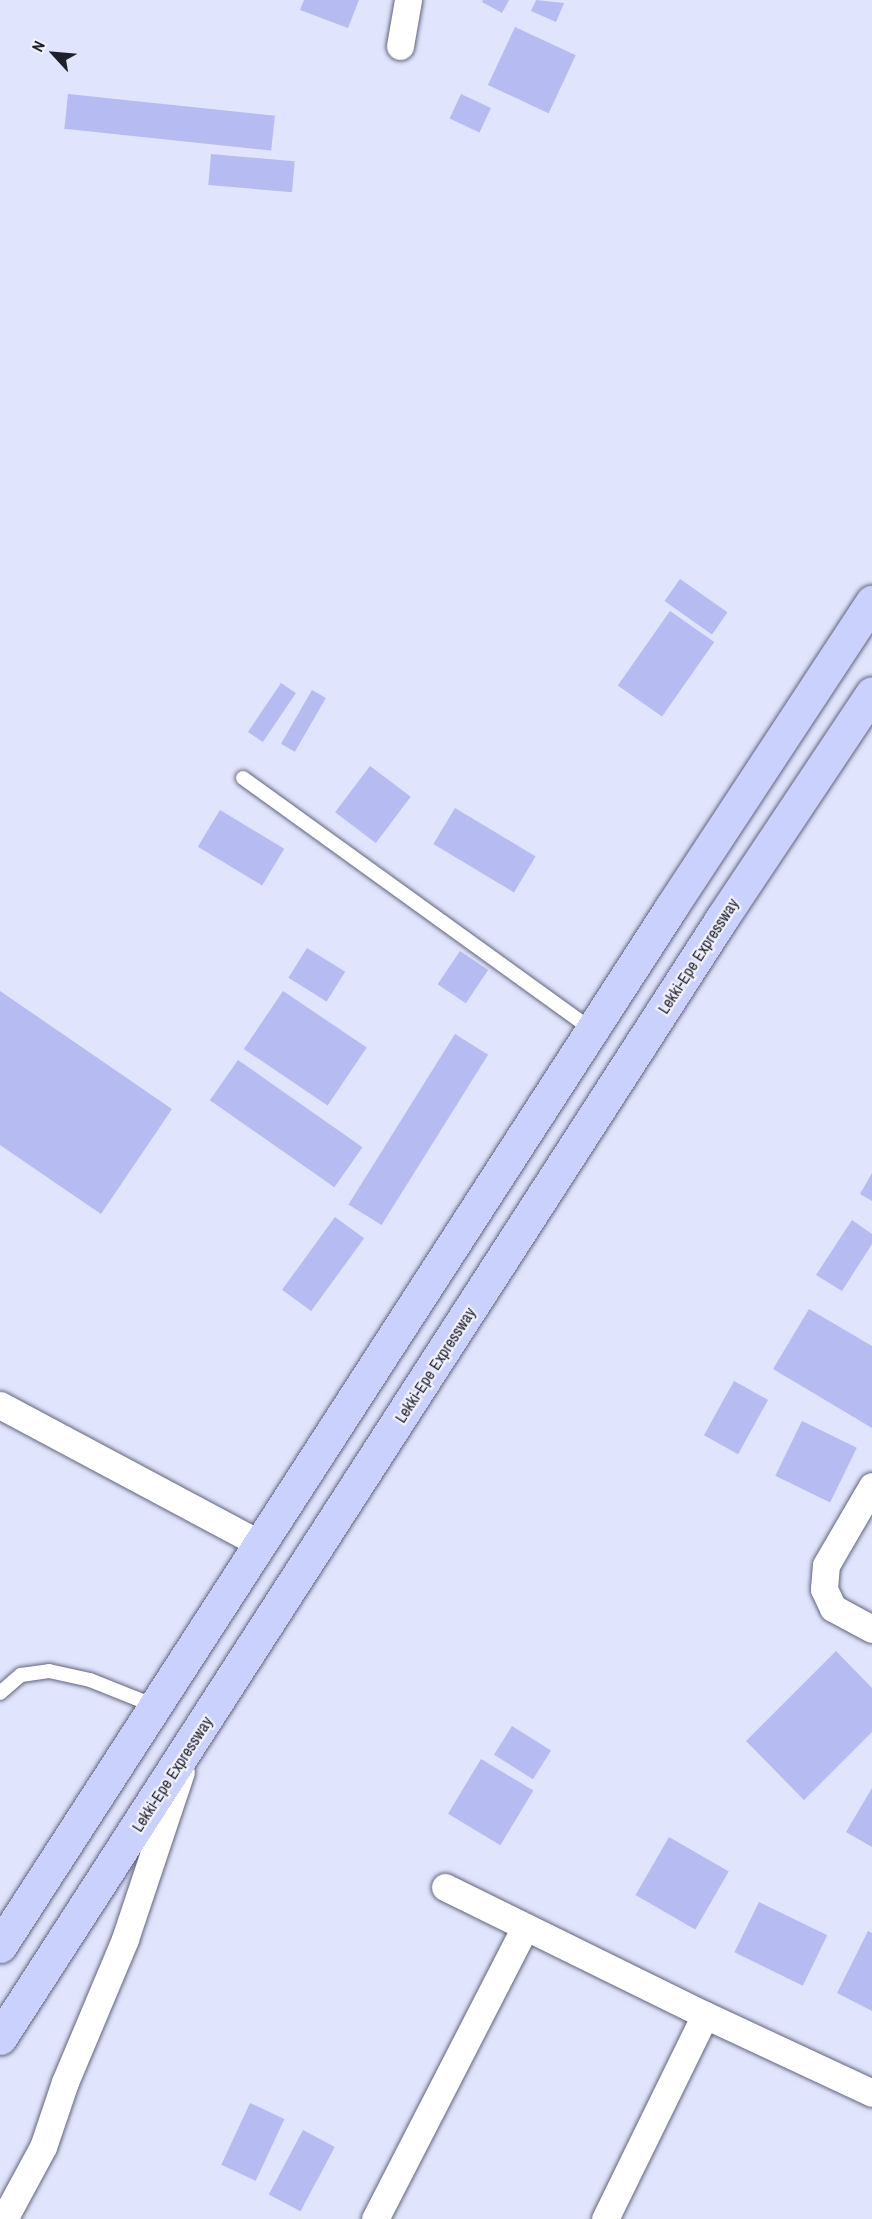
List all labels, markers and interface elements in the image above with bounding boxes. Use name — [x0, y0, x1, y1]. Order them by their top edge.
north arrow — [24, 24, 84, 84]
text: N — [26, 37, 50, 55]
street label: Lekki-Epe Expressway — [654, 895, 742, 1017]
street label: Lekki-Epe Expressway — [391, 1304, 479, 1426]
street label: Lekki-Epe Expressway — [128, 1713, 216, 1835]

